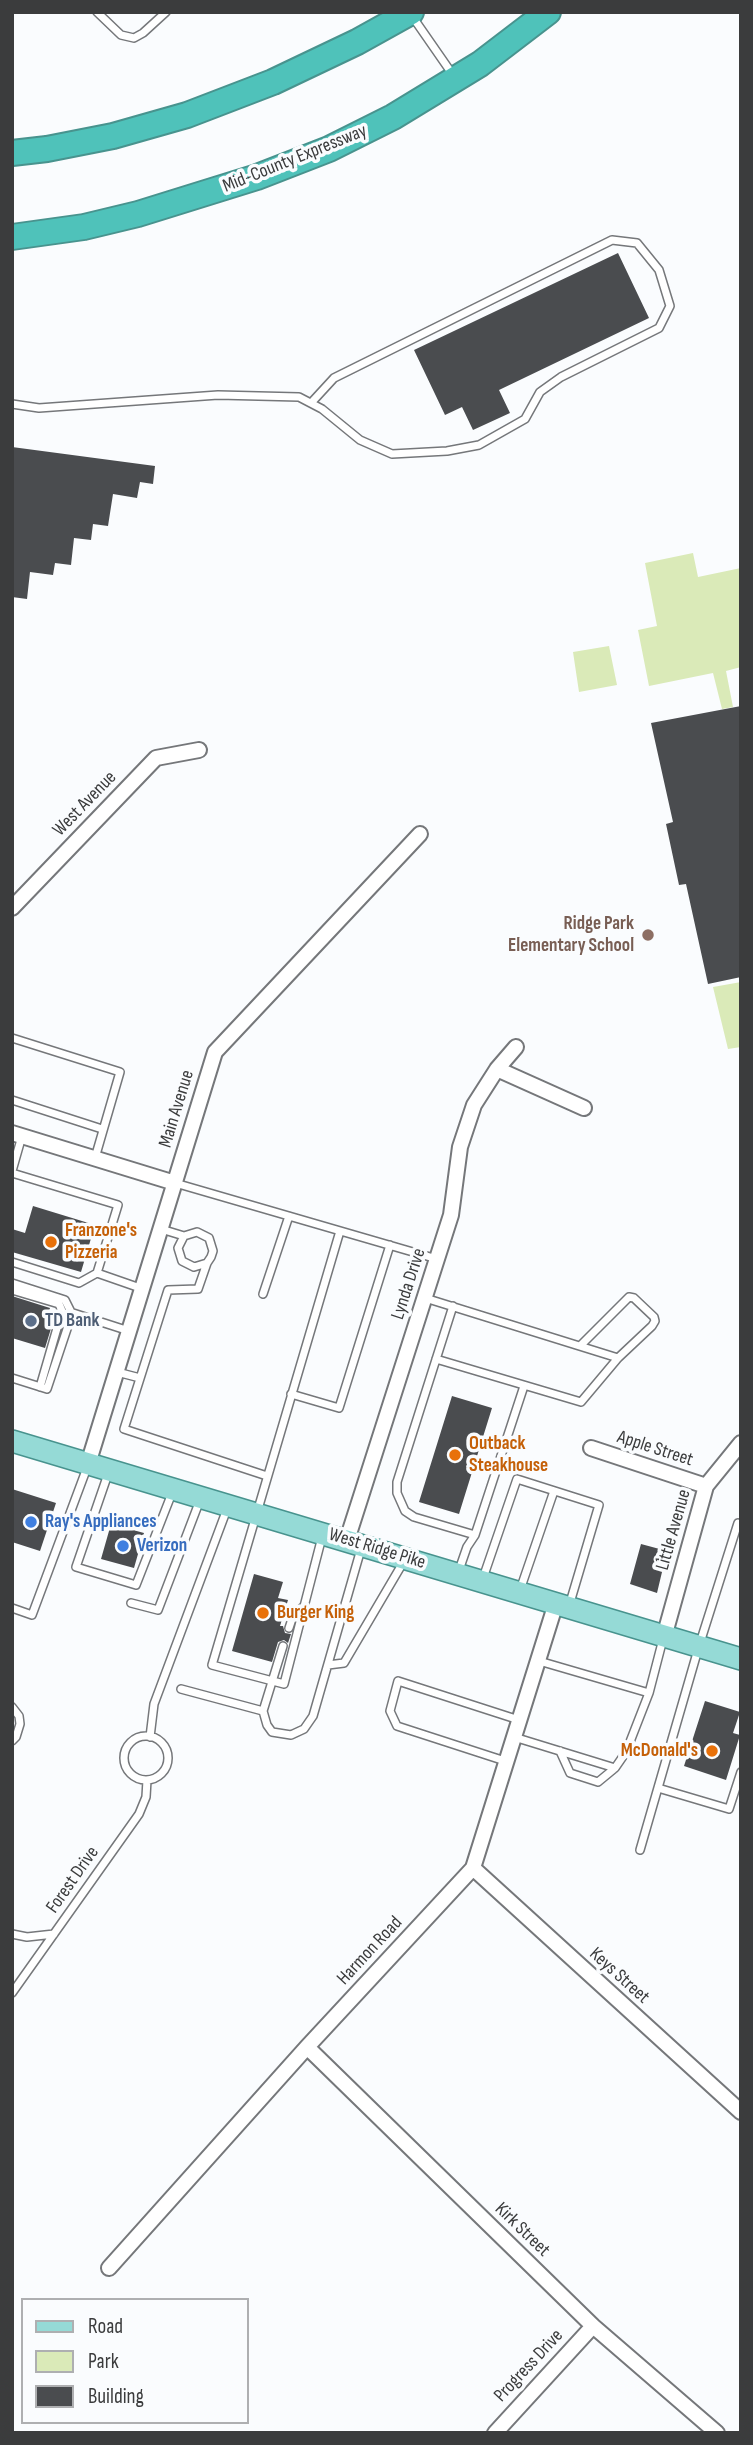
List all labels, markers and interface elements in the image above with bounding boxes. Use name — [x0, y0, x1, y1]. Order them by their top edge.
street label: Mid-County Expressway — [220, 120, 370, 198]
street label: West Avenue — [48, 767, 122, 841]
place label: Ridge Park Elementary School — [508, 913, 634, 957]
marker: Ridge Park Elementary School — [640, 927, 656, 943]
street label: Main Avenue — [154, 1068, 200, 1150]
place label: Franzone's Pizzeria — [65, 1220, 137, 1264]
marker: Franzone's Pizzeria — [43, 1234, 59, 1250]
street label: Lynda Drive — [387, 1246, 431, 1322]
place label: TD Bank — [45, 1310, 99, 1332]
marker: TD Bank — [23, 1313, 39, 1329]
street label: Apple Street — [614, 1426, 696, 1472]
place label: Outback Steakhouse — [469, 1433, 548, 1477]
marker: Outback Steakhouse — [447, 1447, 463, 1463]
street label: Little Avenue — [652, 1487, 696, 1573]
place label: Ray's Appliances — [45, 1511, 157, 1533]
marker: Ray's Appliances — [23, 1514, 39, 1530]
street label: West Ridge Pike — [326, 1523, 428, 1575]
place label: Verizon — [137, 1535, 187, 1557]
marker: Verizon — [115, 1538, 131, 1554]
place label: Burger King — [277, 1602, 354, 1624]
marker: Burger King — [255, 1605, 271, 1621]
place label: McDonald's — [621, 1740, 698, 1762]
marker: McDonald's — [704, 1743, 720, 1759]
street label: Forest Drive — [42, 1842, 104, 1918]
street label: Harmon Road — [333, 1912, 407, 1990]
street label: Keys Street — [584, 1943, 654, 2009]
street label: Kirk Street — [490, 2198, 554, 2262]
legend — [21, 2298, 248, 2424]
text: Road — [88, 2314, 123, 2339]
street label: Progress Drive — [490, 2325, 568, 2407]
text: Park — [88, 2349, 119, 2374]
text: Building — [88, 2384, 144, 2409]

